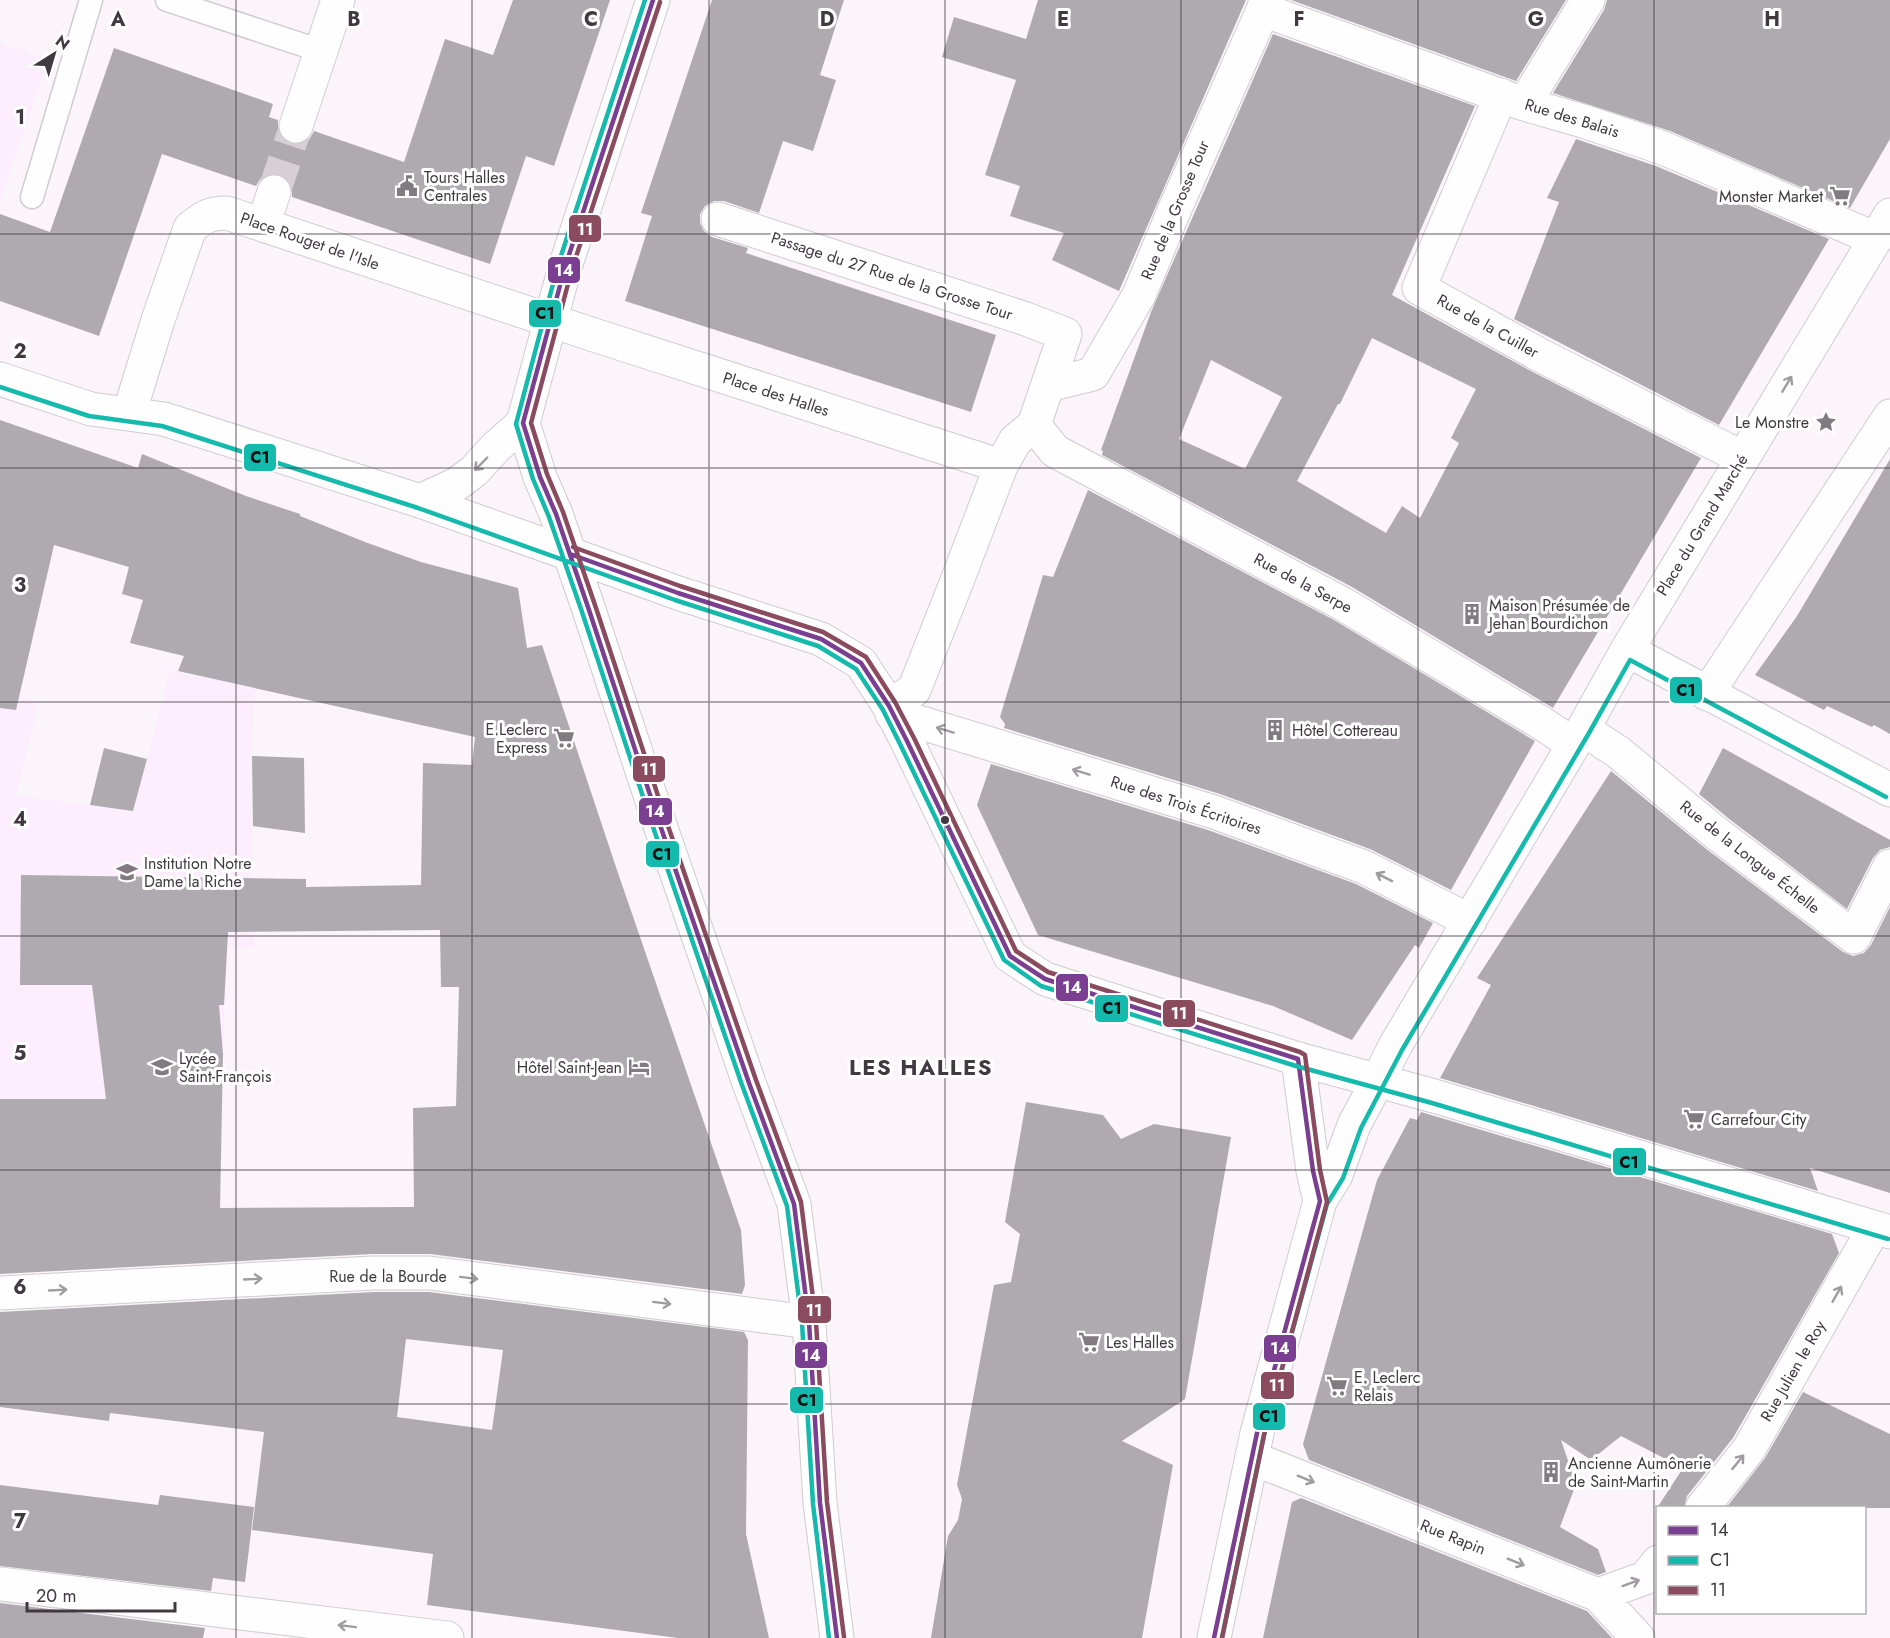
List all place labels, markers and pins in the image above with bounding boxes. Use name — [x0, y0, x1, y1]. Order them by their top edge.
place label: Tours Halles Centrales — [424, 166, 505, 207]
public building icon: Tours Halles Centrales — [395, 174, 419, 198]
supermarket icon: Monster Market — [1828, 184, 1852, 208]
place label: Monster Market — [1719, 185, 1823, 208]
place icon: Le Monstre — [1814, 410, 1838, 434]
place label: Le Monstre — [1735, 411, 1809, 434]
place label: Maison Présumée de Jehan Bourdichon — [1487, 594, 1630, 635]
building icon: Maison Présumée de Jehan Bourdichon — [1460, 602, 1484, 626]
place label: E.Leclerc Express — [485, 718, 547, 759]
building icon: Hôtel Cottereau — [1263, 718, 1287, 742]
place label: Hôtel Cottereau — [1292, 719, 1398, 742]
supermarket icon: E.Leclerc Express — [552, 726, 576, 750]
unlabelled marker — [939, 814, 951, 826]
place label: Institution Notre Dame la Riche — [144, 852, 251, 893]
school or university icon: Institution Notre Dame la Riche — [115, 860, 139, 884]
place label: Lycée Saint-François — [179, 1047, 271, 1088]
school or university icon: Lycée Saint-François — [150, 1055, 174, 1079]
hotel icon: Hôtel Saint-Jean — [627, 1055, 651, 1079]
place label: Hôtel Saint-Jean — [517, 1056, 622, 1079]
supermarket icon: Carrefour City — [1682, 1107, 1706, 1131]
place label: Carrefour City — [1711, 1108, 1808, 1131]
supermarket icon: Les Halles — [1077, 1330, 1101, 1354]
place label: Les Halles — [1106, 1331, 1174, 1354]
place label: E. Leclerc Relais — [1354, 1366, 1420, 1407]
supermarket icon: E. Leclerc Relais — [1325, 1374, 1349, 1398]
place label: Ancienne Aumônerie de Saint-Martin — [1568, 1452, 1711, 1493]
building icon: Ancienne Aumônerie de Saint-Martin — [1539, 1460, 1563, 1484]

